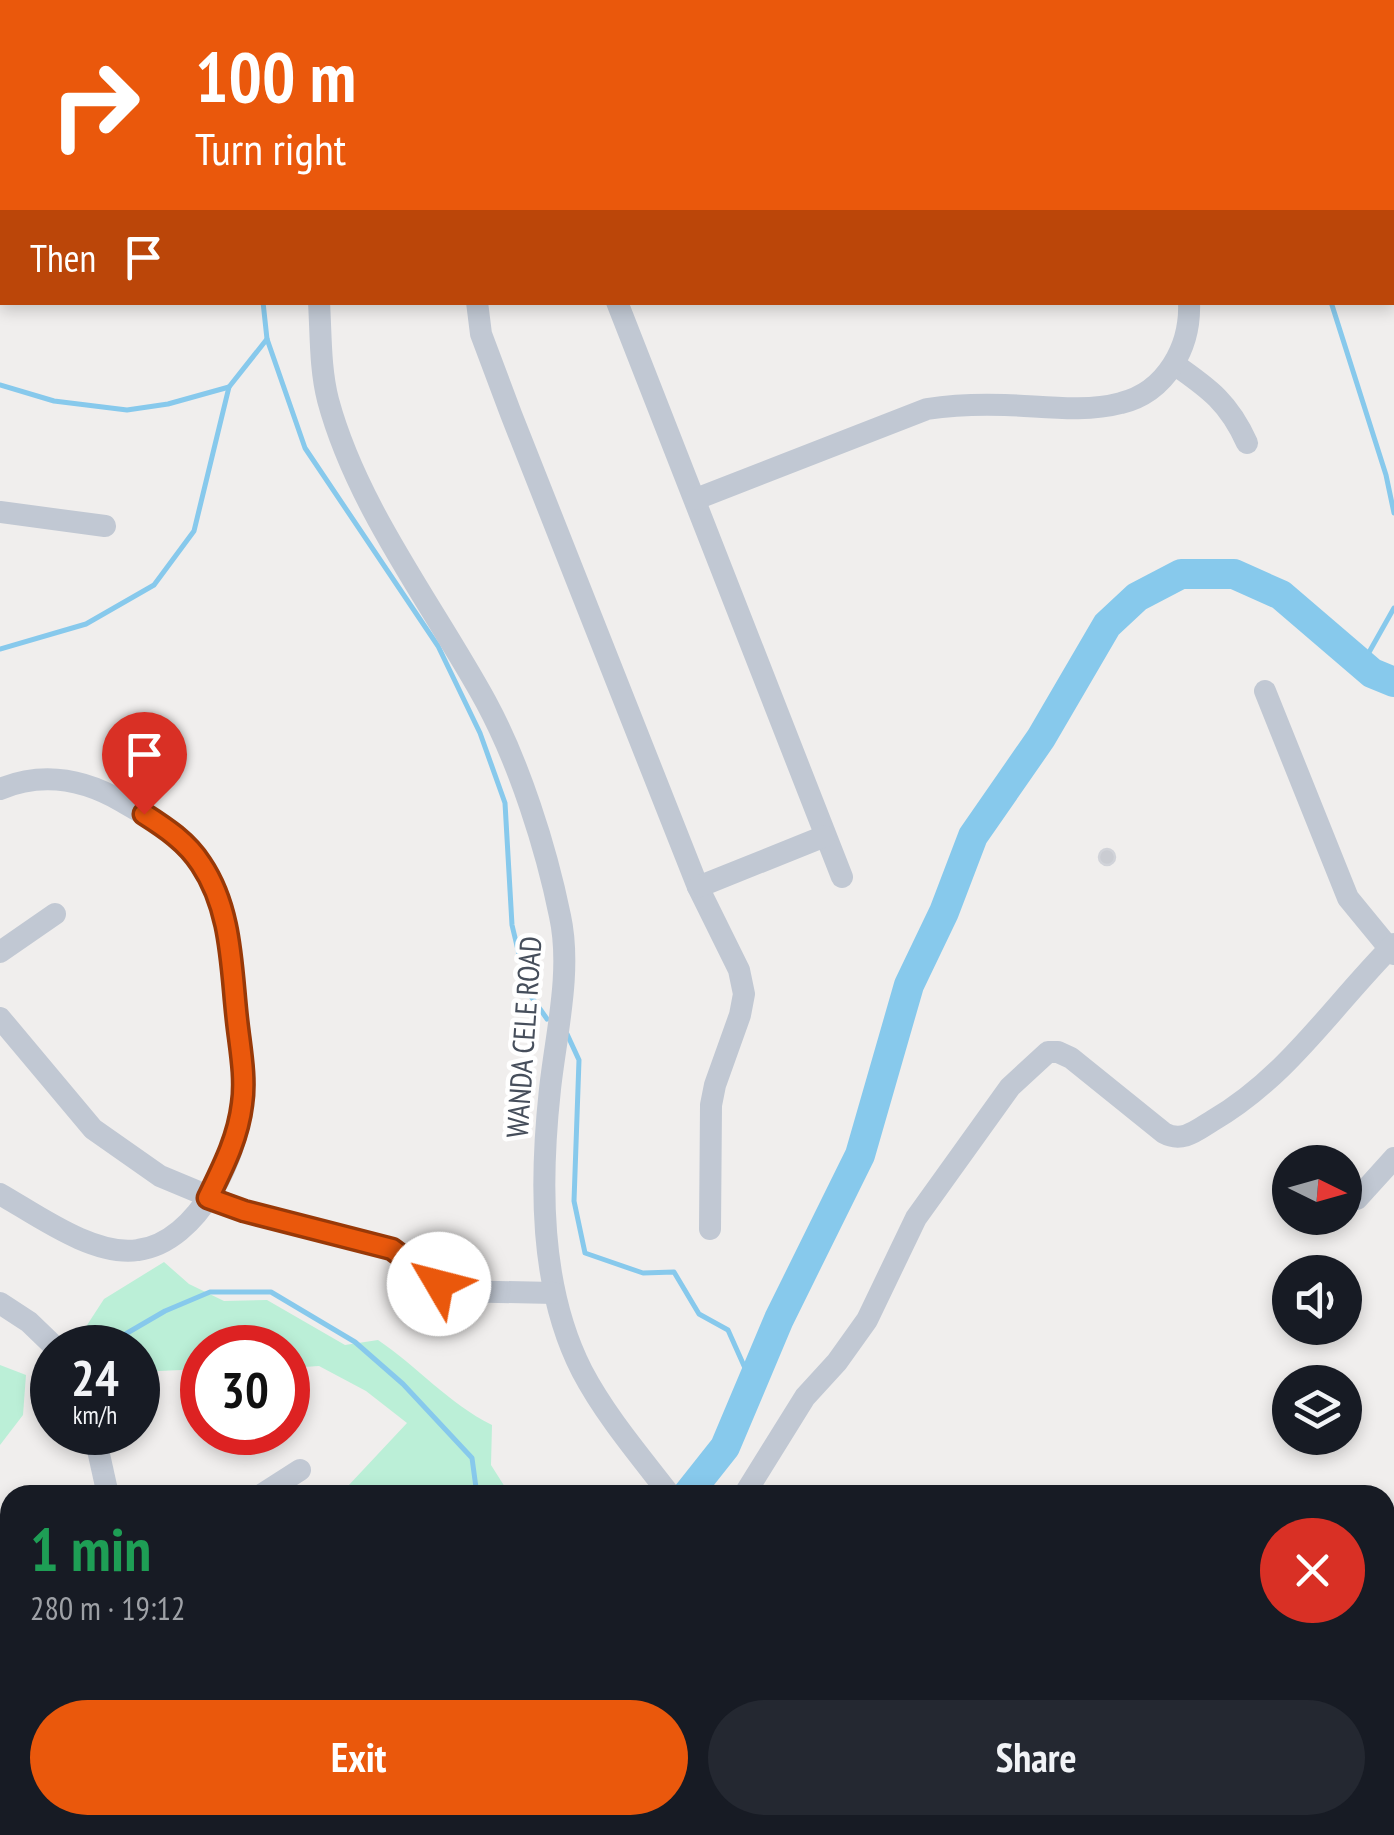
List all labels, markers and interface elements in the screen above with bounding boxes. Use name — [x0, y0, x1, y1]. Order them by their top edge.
text: 100 m — [195, 31, 356, 121]
icon: right — [30, 40, 160, 170]
text: Turn right — [195, 119, 346, 177]
icon: arrive — [116, 230, 171, 285]
text: Then — [30, 233, 96, 282]
pin — [102, 712, 187, 815]
icon: arrive — [117, 727, 172, 782]
street label: WANDA CELE ROAD — [496, 935, 550, 1139]
north arrow — [1272, 1145, 1362, 1235]
map controls — [1272, 1145, 1362, 1455]
position arrow — [387, 1232, 491, 1336]
button: sound — [1272, 1255, 1362, 1345]
speed limit sign: 30 — [180, 1325, 310, 1455]
text: 24 — [71, 1345, 119, 1410]
button: layers — [1272, 1365, 1362, 1455]
text: km/h — [73, 1399, 117, 1431]
text: 1 min — [30, 1510, 151, 1588]
button: close — [1260, 1518, 1365, 1623]
text: 280 m · 19:12 — [30, 1587, 185, 1629]
button: Exit — [30, 1700, 688, 1815]
button: Share — [708, 1700, 1365, 1815]

